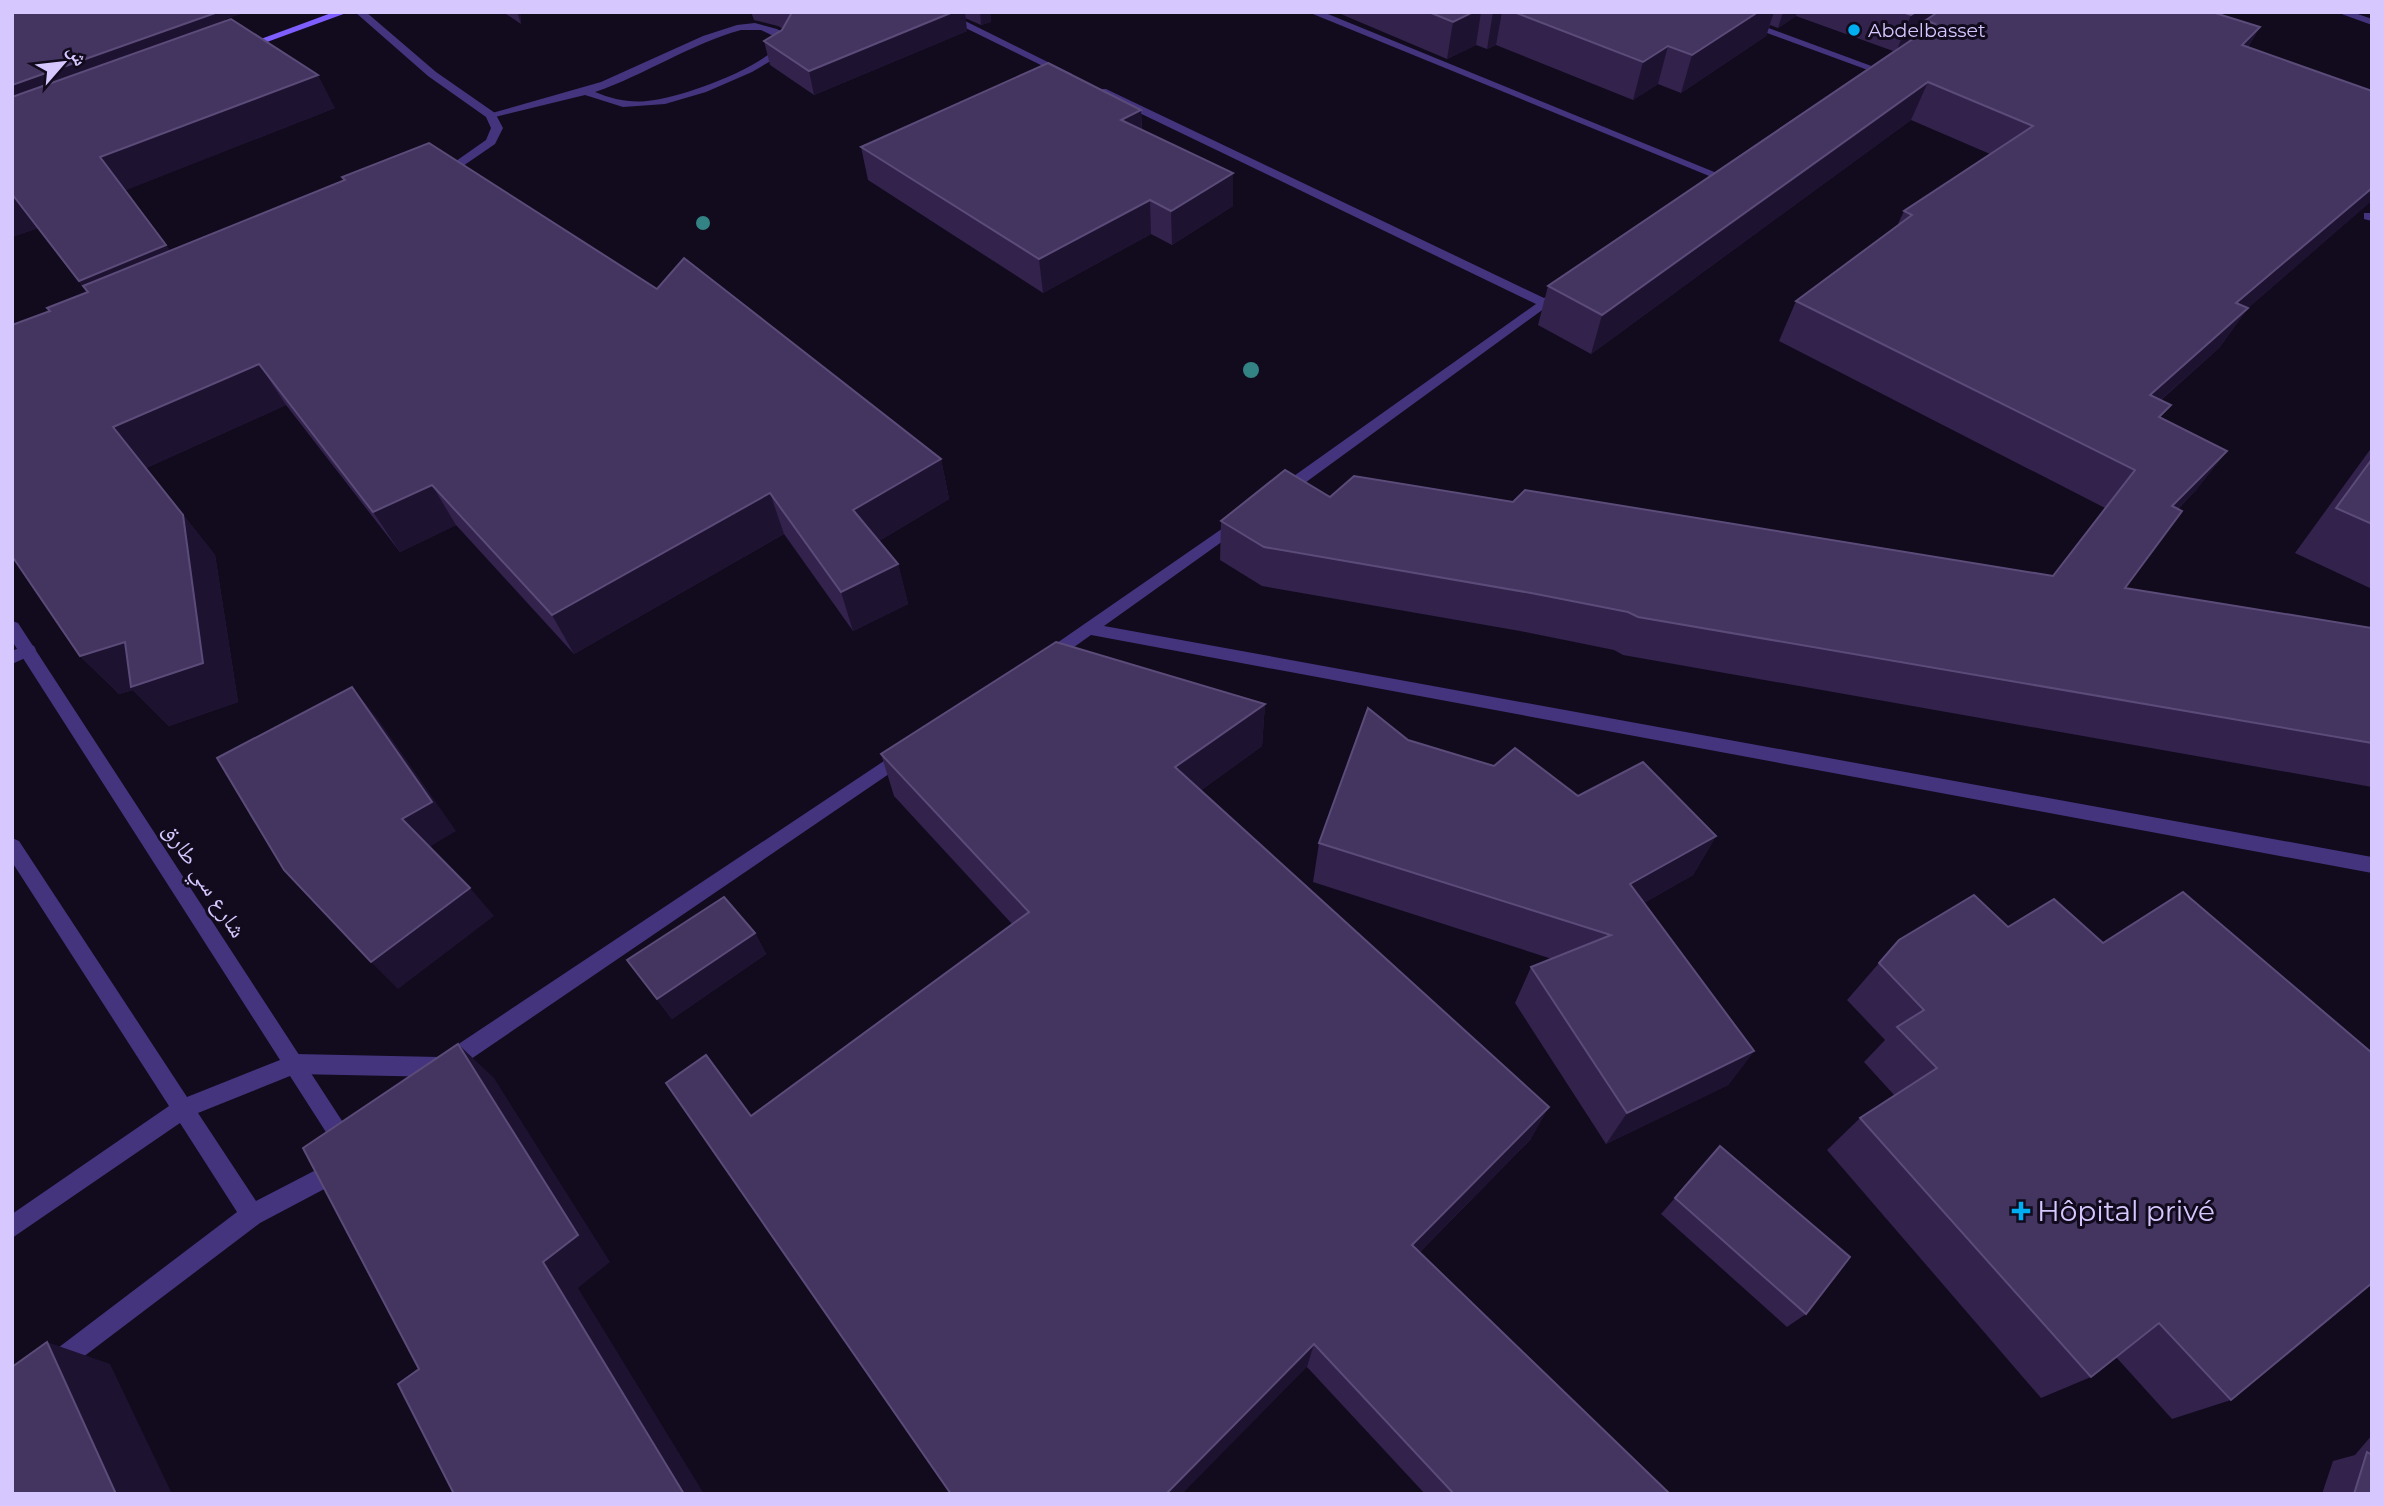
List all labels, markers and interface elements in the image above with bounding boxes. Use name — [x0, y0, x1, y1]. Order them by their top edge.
place label: Abdelbasset — [1868, 19, 1986, 42]
marker: Abdelbasset — [1846, 22, 1862, 38]
north arrow — [28, 28, 98, 98]
text: ش — [63, 41, 92, 70]
street label: شارع سي طارق — [153, 817, 253, 945]
place label: Hôpital privé — [2037, 1194, 2215, 1228]
marker: Hôpital privé — [2011, 1201, 2031, 1221]

